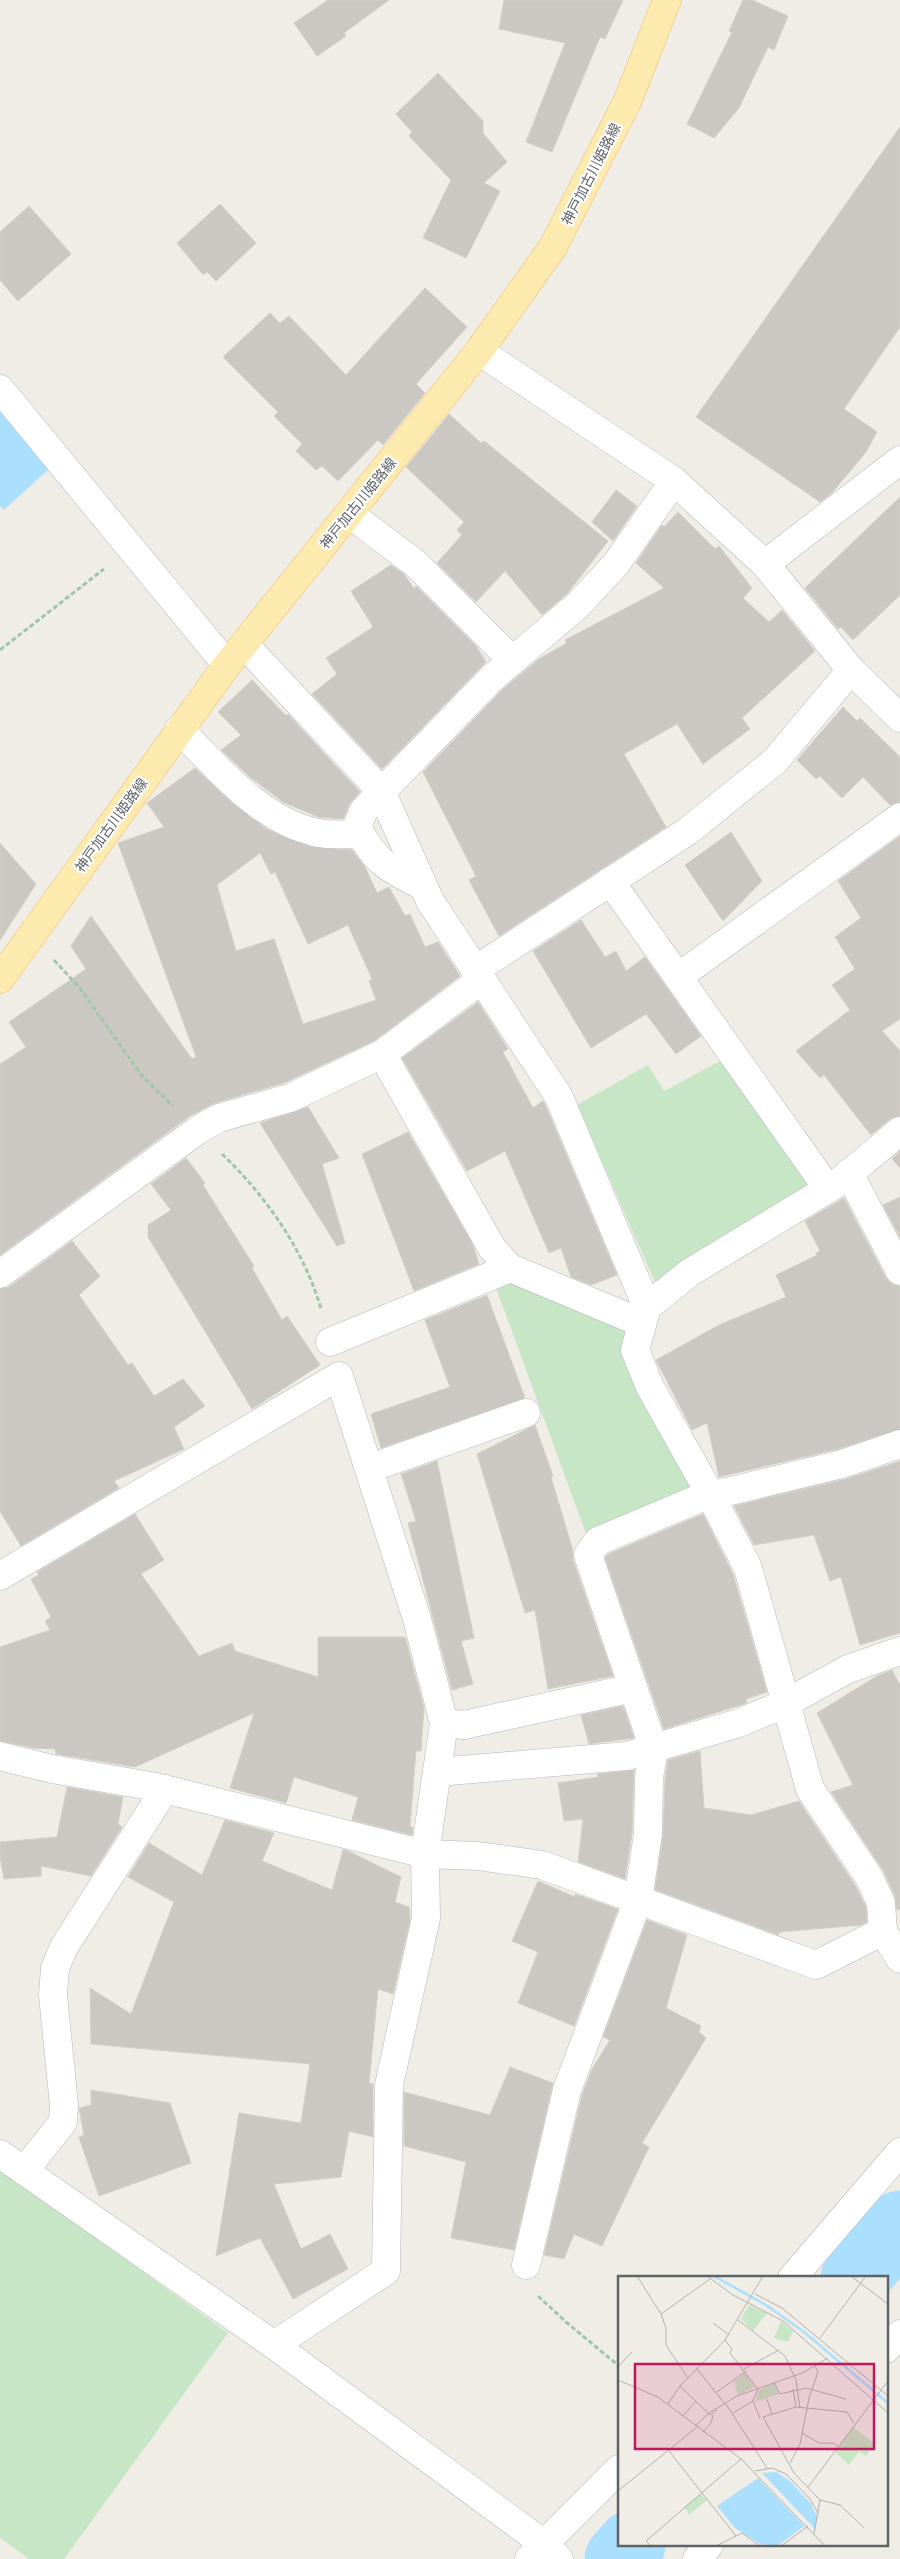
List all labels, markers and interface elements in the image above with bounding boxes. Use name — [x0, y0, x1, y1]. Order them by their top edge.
street label: 神戸加古川姫路線 — [558, 120, 624, 228]
street label: 神戸加古川姫路線 — [316, 454, 400, 552]
street label: 神戸加古川姫路線 — [71, 774, 151, 876]
inset map — [618, 2276, 888, 2546]

